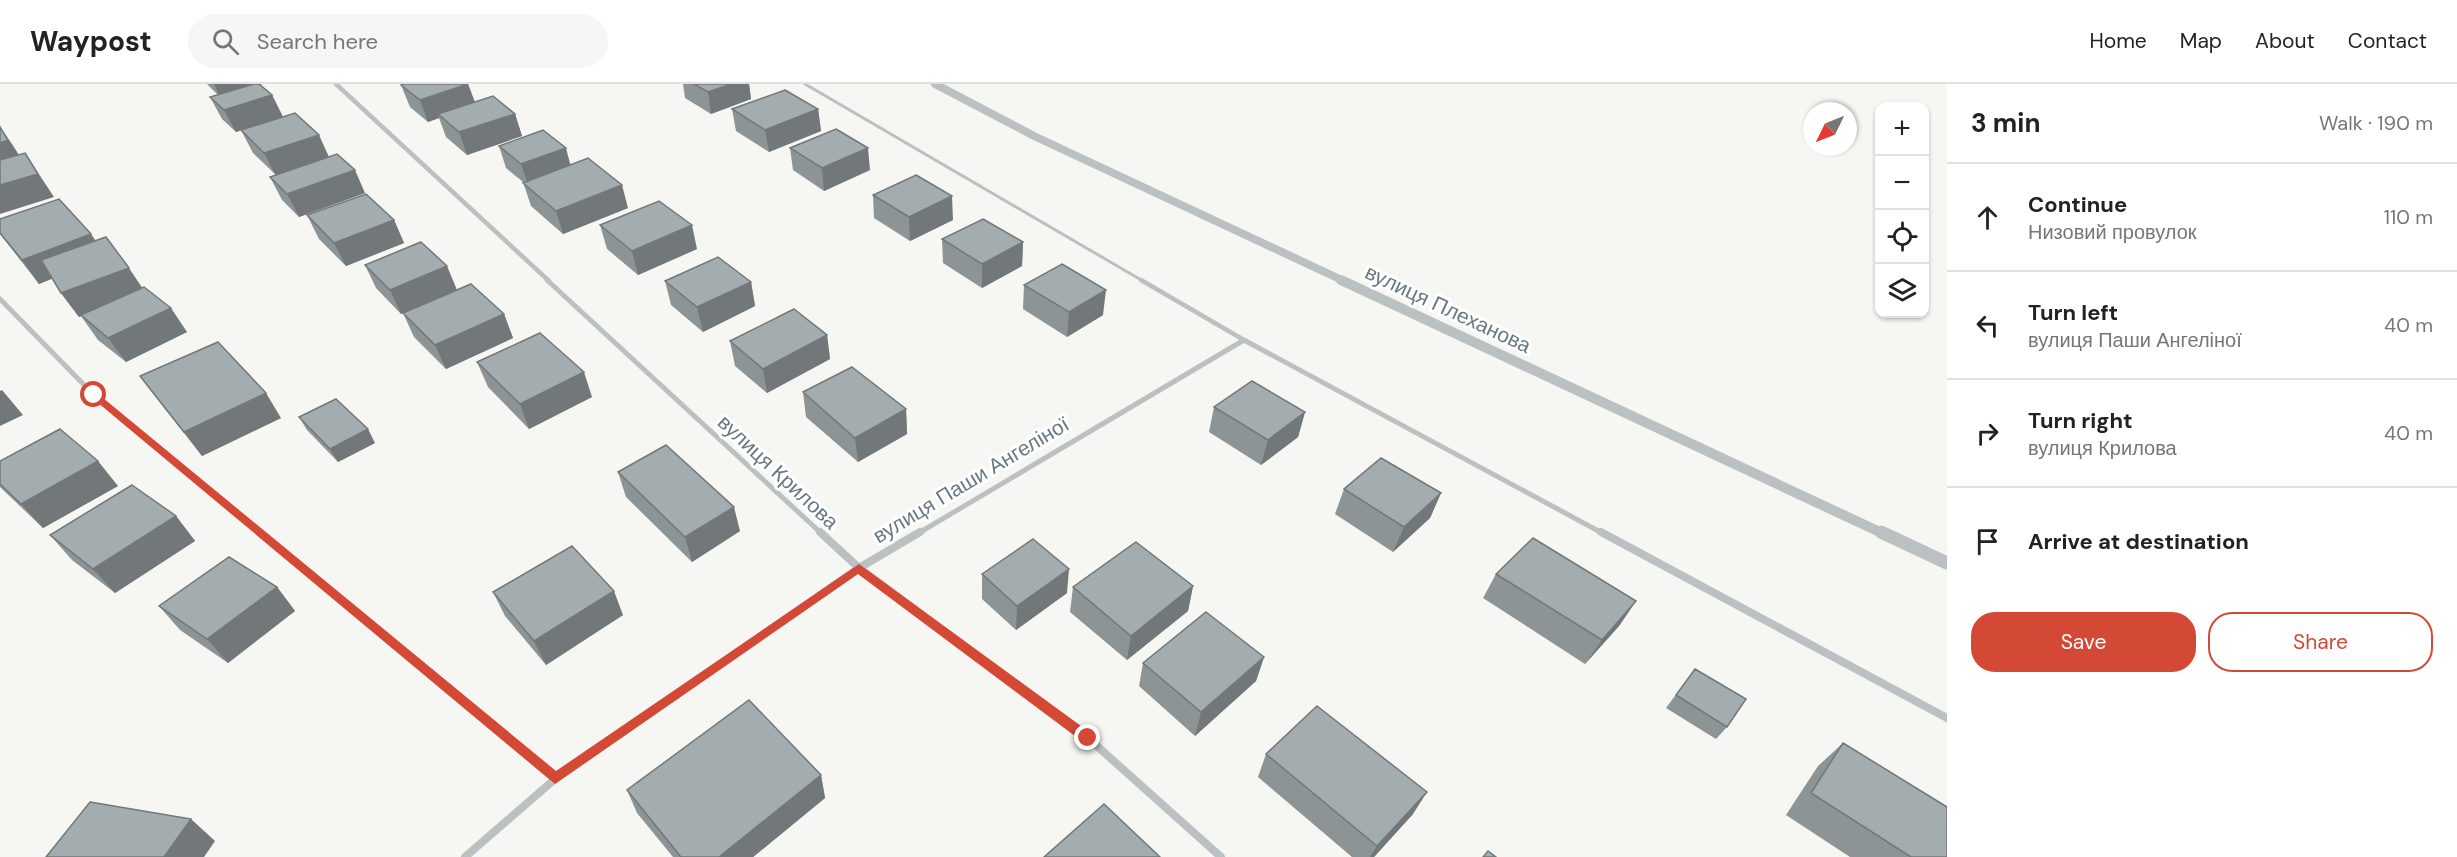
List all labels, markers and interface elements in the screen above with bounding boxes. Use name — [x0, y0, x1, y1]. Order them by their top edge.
search box — [188, 14, 608, 68]
text: Waypost — [30, 23, 152, 60]
icon: search — [209, 25, 242, 58]
text: Search here — [257, 27, 378, 56]
text: Home — [2089, 27, 2147, 55]
text: Map — [2180, 27, 2222, 55]
text: About — [2255, 27, 2315, 55]
text: Contact — [2348, 27, 2427, 55]
north arrow — [1803, 102, 1857, 156]
map controls — [1875, 102, 1929, 318]
button: + — [1875, 102, 1929, 156]
text: 3 min — [1971, 106, 2040, 140]
text: Walk · 190 m — [2319, 110, 2433, 136]
button: − — [1875, 156, 1929, 210]
text: Continue — [2028, 190, 2127, 219]
icon: ahead — [1971, 201, 2004, 234]
text: 110 m — [2384, 204, 2433, 230]
button: locate — [1875, 210, 1929, 264]
text: Низовий провулок — [2028, 219, 2197, 245]
street label: вулиця Плеханова — [1360, 258, 1536, 360]
button: layers — [1875, 264, 1929, 318]
text: Turn left — [2028, 298, 2118, 327]
icon: left — [1971, 309, 2004, 342]
text: 40 m — [2384, 312, 2433, 338]
text: вулиця Паши Ангеліної — [2028, 327, 2242, 353]
route start — [80, 381, 106, 407]
text: Turn right — [2028, 406, 2133, 435]
street label: вулиця Крилова — [711, 409, 845, 536]
street label: вулиця Паши Ангеліної — [868, 410, 1075, 550]
icon: right — [1971, 417, 2004, 450]
text: 40 m — [2384, 420, 2433, 446]
text: вулиця Крилова — [2028, 435, 2177, 461]
icon: arrive — [1971, 525, 2004, 558]
text: Arrive at destination — [2028, 527, 2249, 556]
button: Save — [1971, 612, 2196, 672]
button: Share — [2208, 612, 2433, 672]
route end — [1074, 724, 1100, 750]

